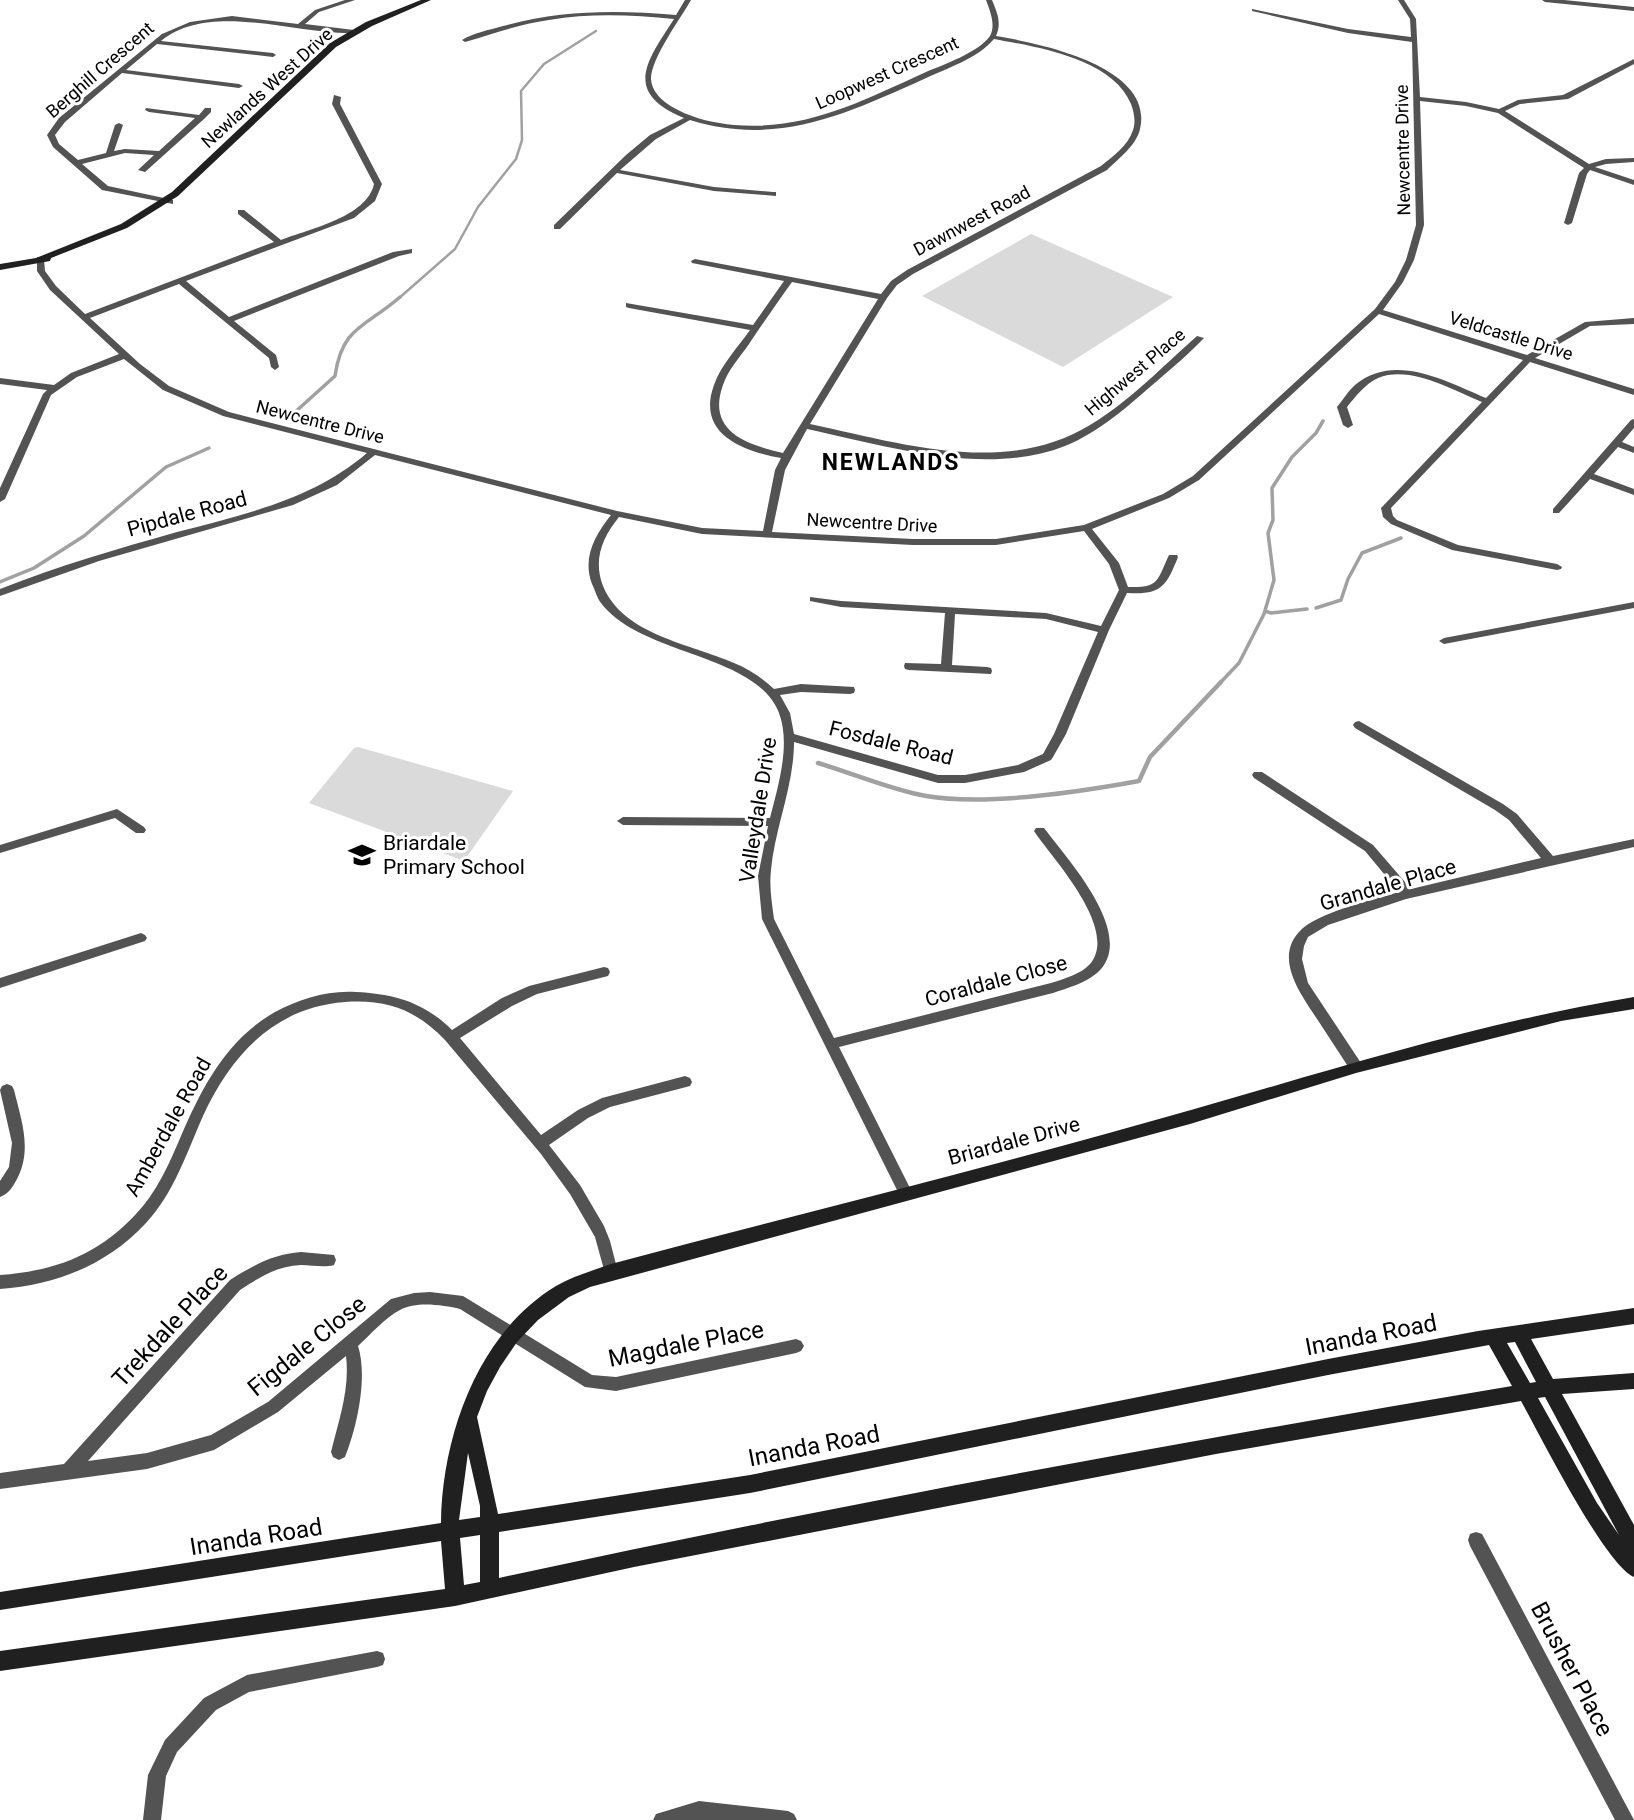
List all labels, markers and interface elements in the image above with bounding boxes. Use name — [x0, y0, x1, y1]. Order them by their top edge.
street label: Berghill Crescent — [42, 17, 158, 122]
street label: Newlands West Drive — [197, 23, 337, 152]
street label: Loopwest Crescent — [812, 32, 962, 114]
street label: Newcentre Drive — [1391, 84, 1414, 216]
street label: Dawnwest Road — [910, 181, 1034, 260]
street label: Veldcastle Drive — [1447, 307, 1576, 364]
street label: Highwest Place — [1080, 324, 1189, 420]
street label: Newcentre Drive — [254, 395, 386, 448]
district label: NEWLANDS — [822, 449, 960, 476]
street label: Pipdale Road — [124, 486, 250, 542]
street label: Newcentre Drive — [806, 509, 938, 536]
street label: Fosdale Road — [826, 716, 956, 770]
street label: Valleydale Drive — [735, 735, 781, 885]
place label: Briardale Primary School — [383, 831, 525, 879]
school or university icon: Briardale Primary School — [347, 840, 377, 870]
street label: Grandale Place — [1317, 854, 1459, 916]
street label: Coraldale Close — [922, 950, 1070, 1012]
street label: Amberdale Road — [120, 1053, 216, 1201]
street label: Briardale Drive — [945, 1112, 1083, 1170]
street label: Trekdale Place — [106, 1259, 234, 1393]
street label: Figdale Close — [242, 1290, 372, 1402]
street label: Inanda Road — [1303, 1309, 1439, 1361]
street label: Magdale Place — [606, 1315, 766, 1373]
street label: Inanda Road — [746, 1420, 882, 1472]
street label: Inanda Road — [188, 1513, 324, 1561]
street label: Brusher Place — [1525, 1597, 1619, 1741]

